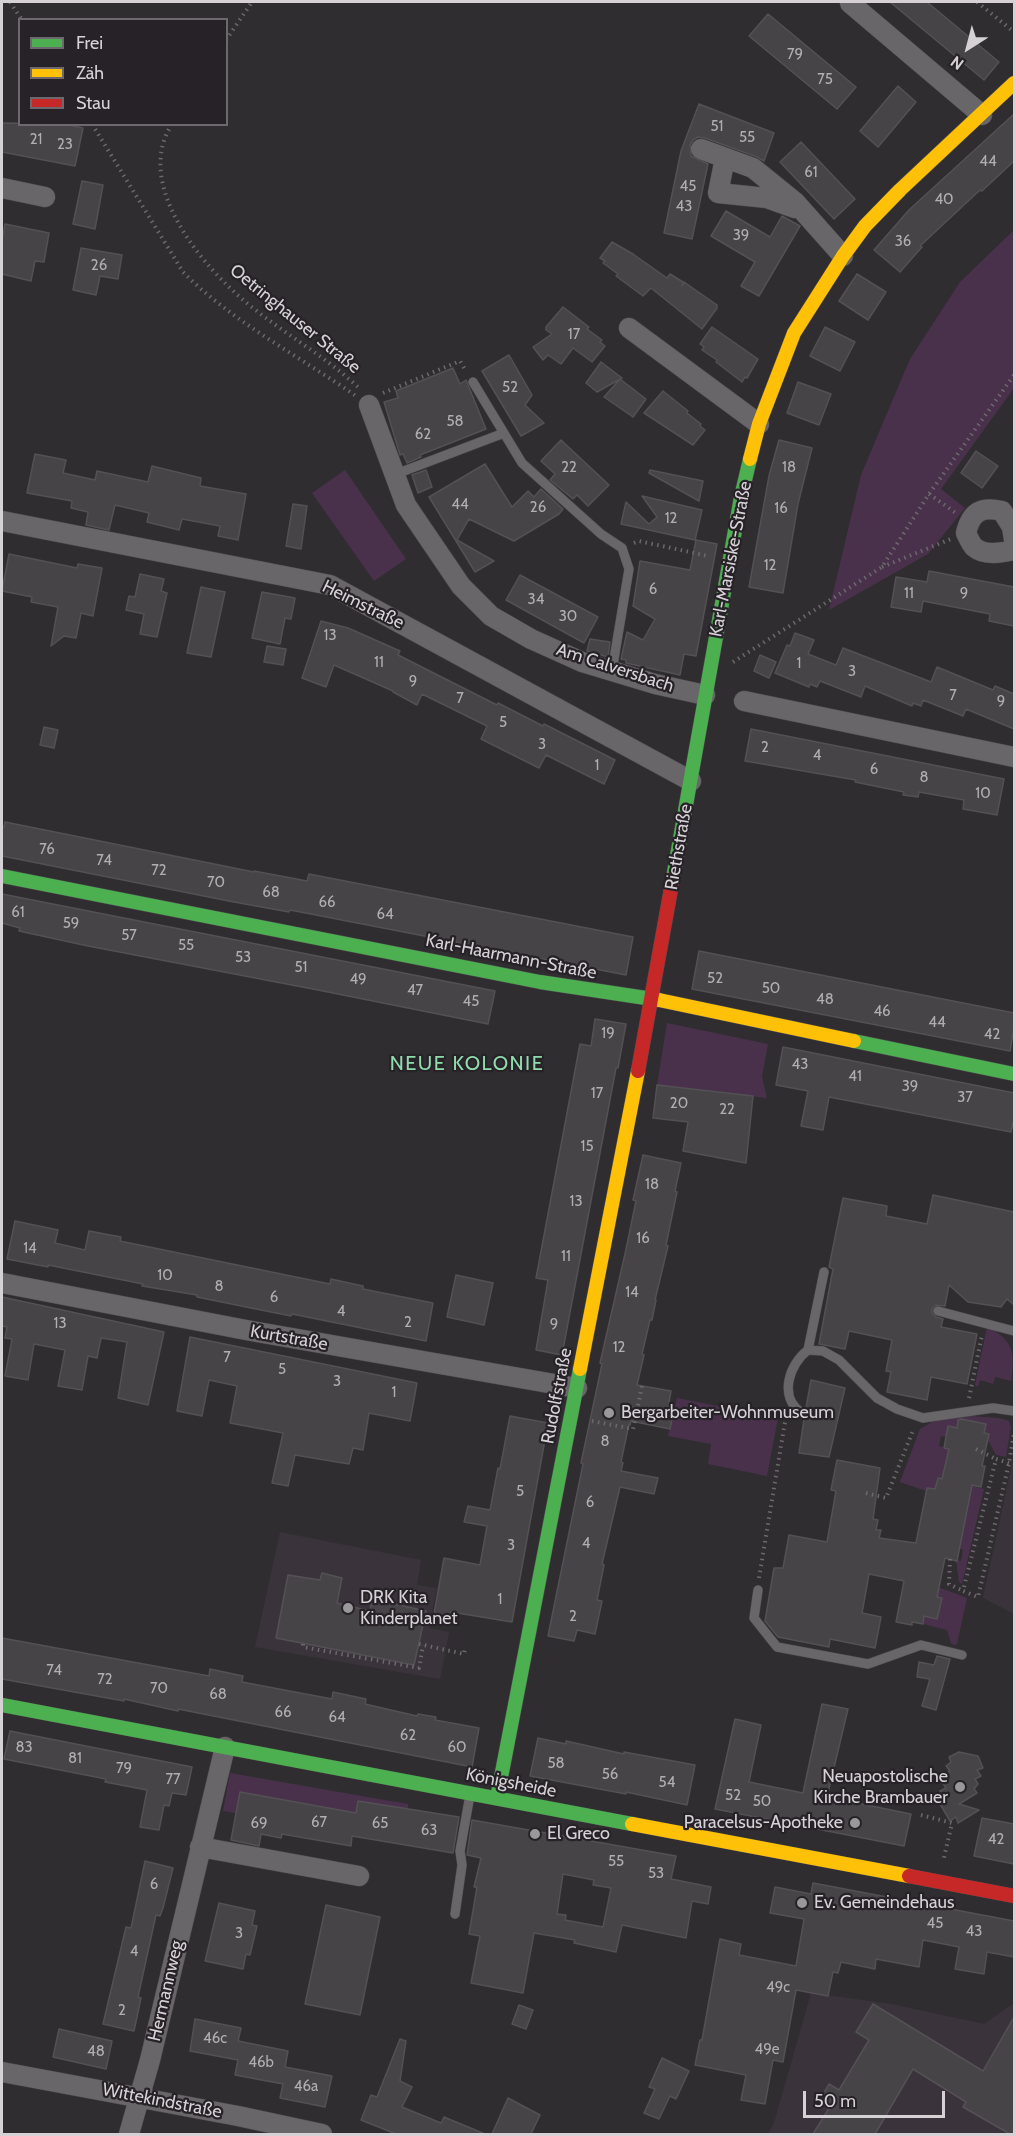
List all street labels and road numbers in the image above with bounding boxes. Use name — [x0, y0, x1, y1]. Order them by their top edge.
street label: Oetringhauser Straße — [225, 260, 365, 378]
street label: Karl-Marsiske-Straße — [705, 479, 757, 639]
street label: Heimstraße — [318, 576, 408, 634]
street label: Am Calversbach — [553, 639, 677, 697]
street label: Riethstraße — [661, 802, 697, 892]
street label: Karl-Haarmann-Straße — [424, 930, 598, 984]
street label: Kurtstraße — [249, 1321, 329, 1355]
street label: Rudolfstraße — [537, 1346, 577, 1446]
street label: Königsheide — [464, 1764, 558, 1802]
street label: Hermannweg — [144, 1938, 188, 2044]
street label: Wittekindstraße — [100, 2079, 224, 2123]

